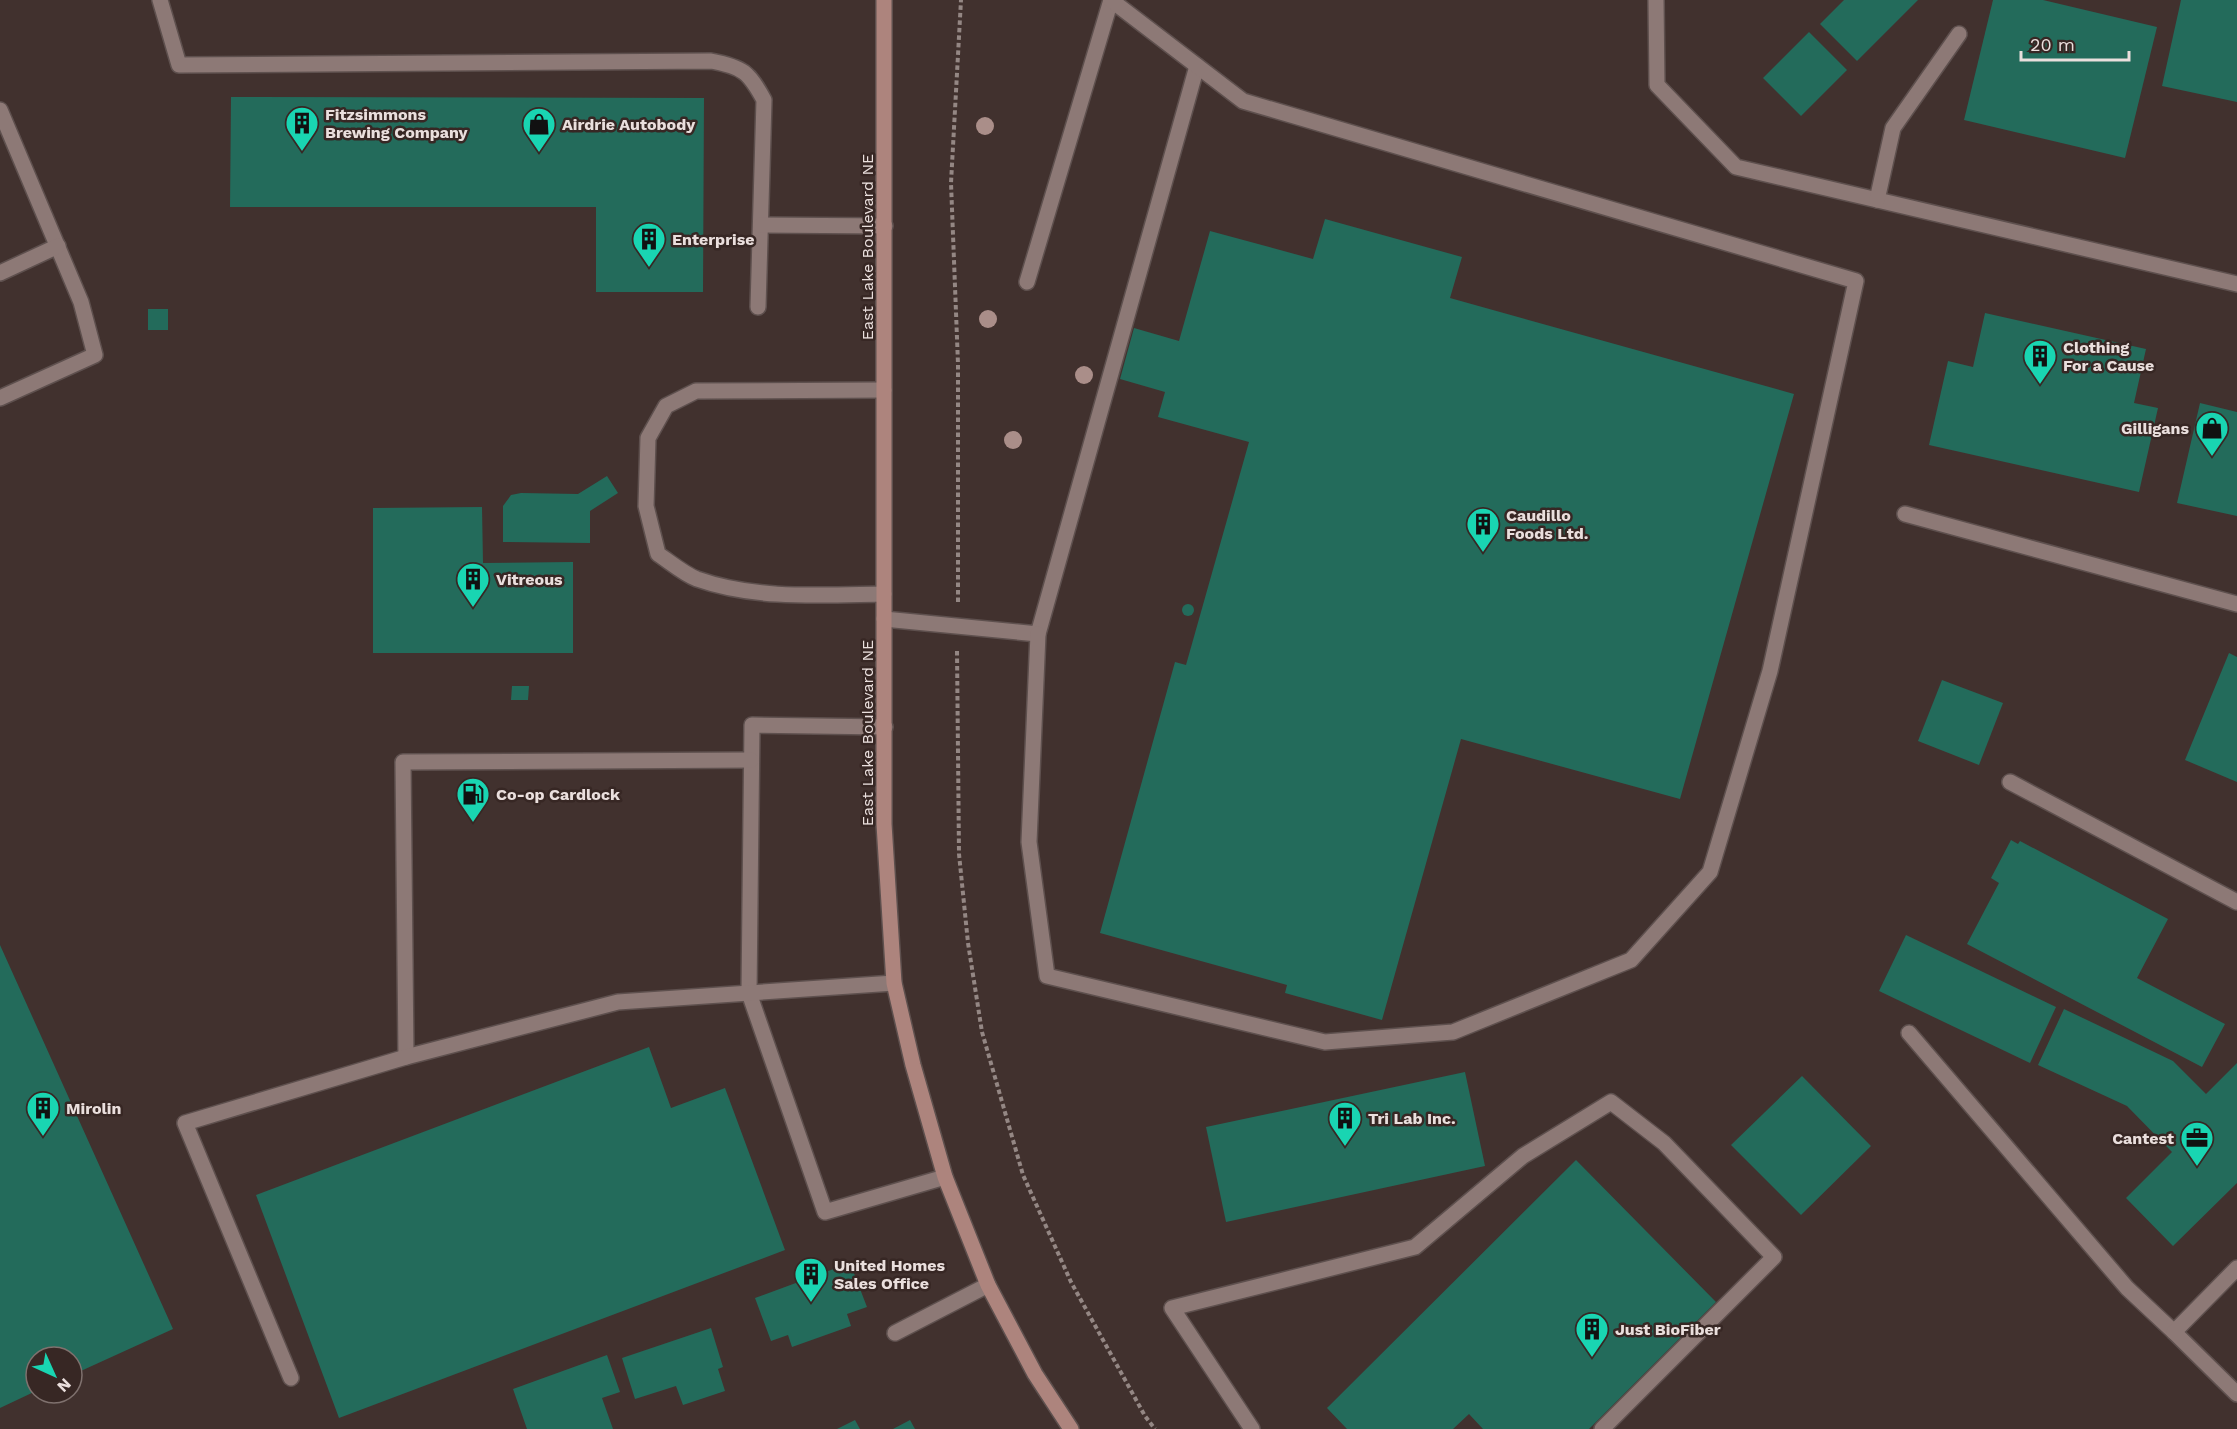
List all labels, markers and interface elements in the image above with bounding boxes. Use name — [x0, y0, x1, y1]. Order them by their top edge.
scale bar — [2021, 24, 2129, 62]
text: 20 m — [2030, 34, 2075, 55]
building icon: Fitzsimmons Brewing Company — [284, 105, 320, 152]
place label: Fitzsimmons Brewing Company — [325, 105, 469, 142]
shop icon: Airdrie Autobody — [521, 106, 557, 153]
place label: Airdrie Autobody — [562, 115, 696, 134]
street label: East Lake Boulevard NE — [858, 154, 877, 340]
building icon: Enterprise — [631, 221, 667, 268]
place label: Enterprise — [672, 230, 754, 249]
building icon: Clothing For a Cause — [2022, 338, 2058, 385]
place label: Clothing For a Cause — [2063, 338, 2154, 375]
shop icon: Gilligans — [2194, 410, 2230, 457]
place label: Gilligans — [2121, 419, 2189, 438]
building icon: Caudillo Foods Ltd. — [1465, 506, 1501, 553]
place label: Caudillo Foods Ltd. — [1506, 506, 1588, 543]
building icon: Vitreous — [455, 561, 491, 608]
place label: Vitreous — [496, 570, 563, 589]
street label: East Lake Boulevard NE — [858, 640, 877, 826]
fuel station icon: Co-op Cardlock — [455, 776, 491, 823]
place label: Co-op Cardlock — [496, 785, 620, 804]
building icon: Mirolin — [25, 1090, 61, 1137]
place label: Mirolin — [66, 1099, 121, 1118]
building icon: Tri Lab Inc. — [1327, 1100, 1363, 1147]
place label: Tri Lab Inc. — [1368, 1109, 1456, 1128]
office icon: Cantest — [2179, 1120, 2215, 1167]
place label: Cantest — [2112, 1129, 2174, 1148]
building icon: United Homes Sales Office — [793, 1256, 829, 1303]
place label: United Homes Sales Office — [834, 1256, 945, 1293]
building icon: Just BioFiber — [1574, 1311, 1610, 1358]
place label: Just BioFiber — [1615, 1320, 1721, 1339]
north arrow — [24, 1345, 84, 1405]
text: N — [53, 1374, 75, 1396]

